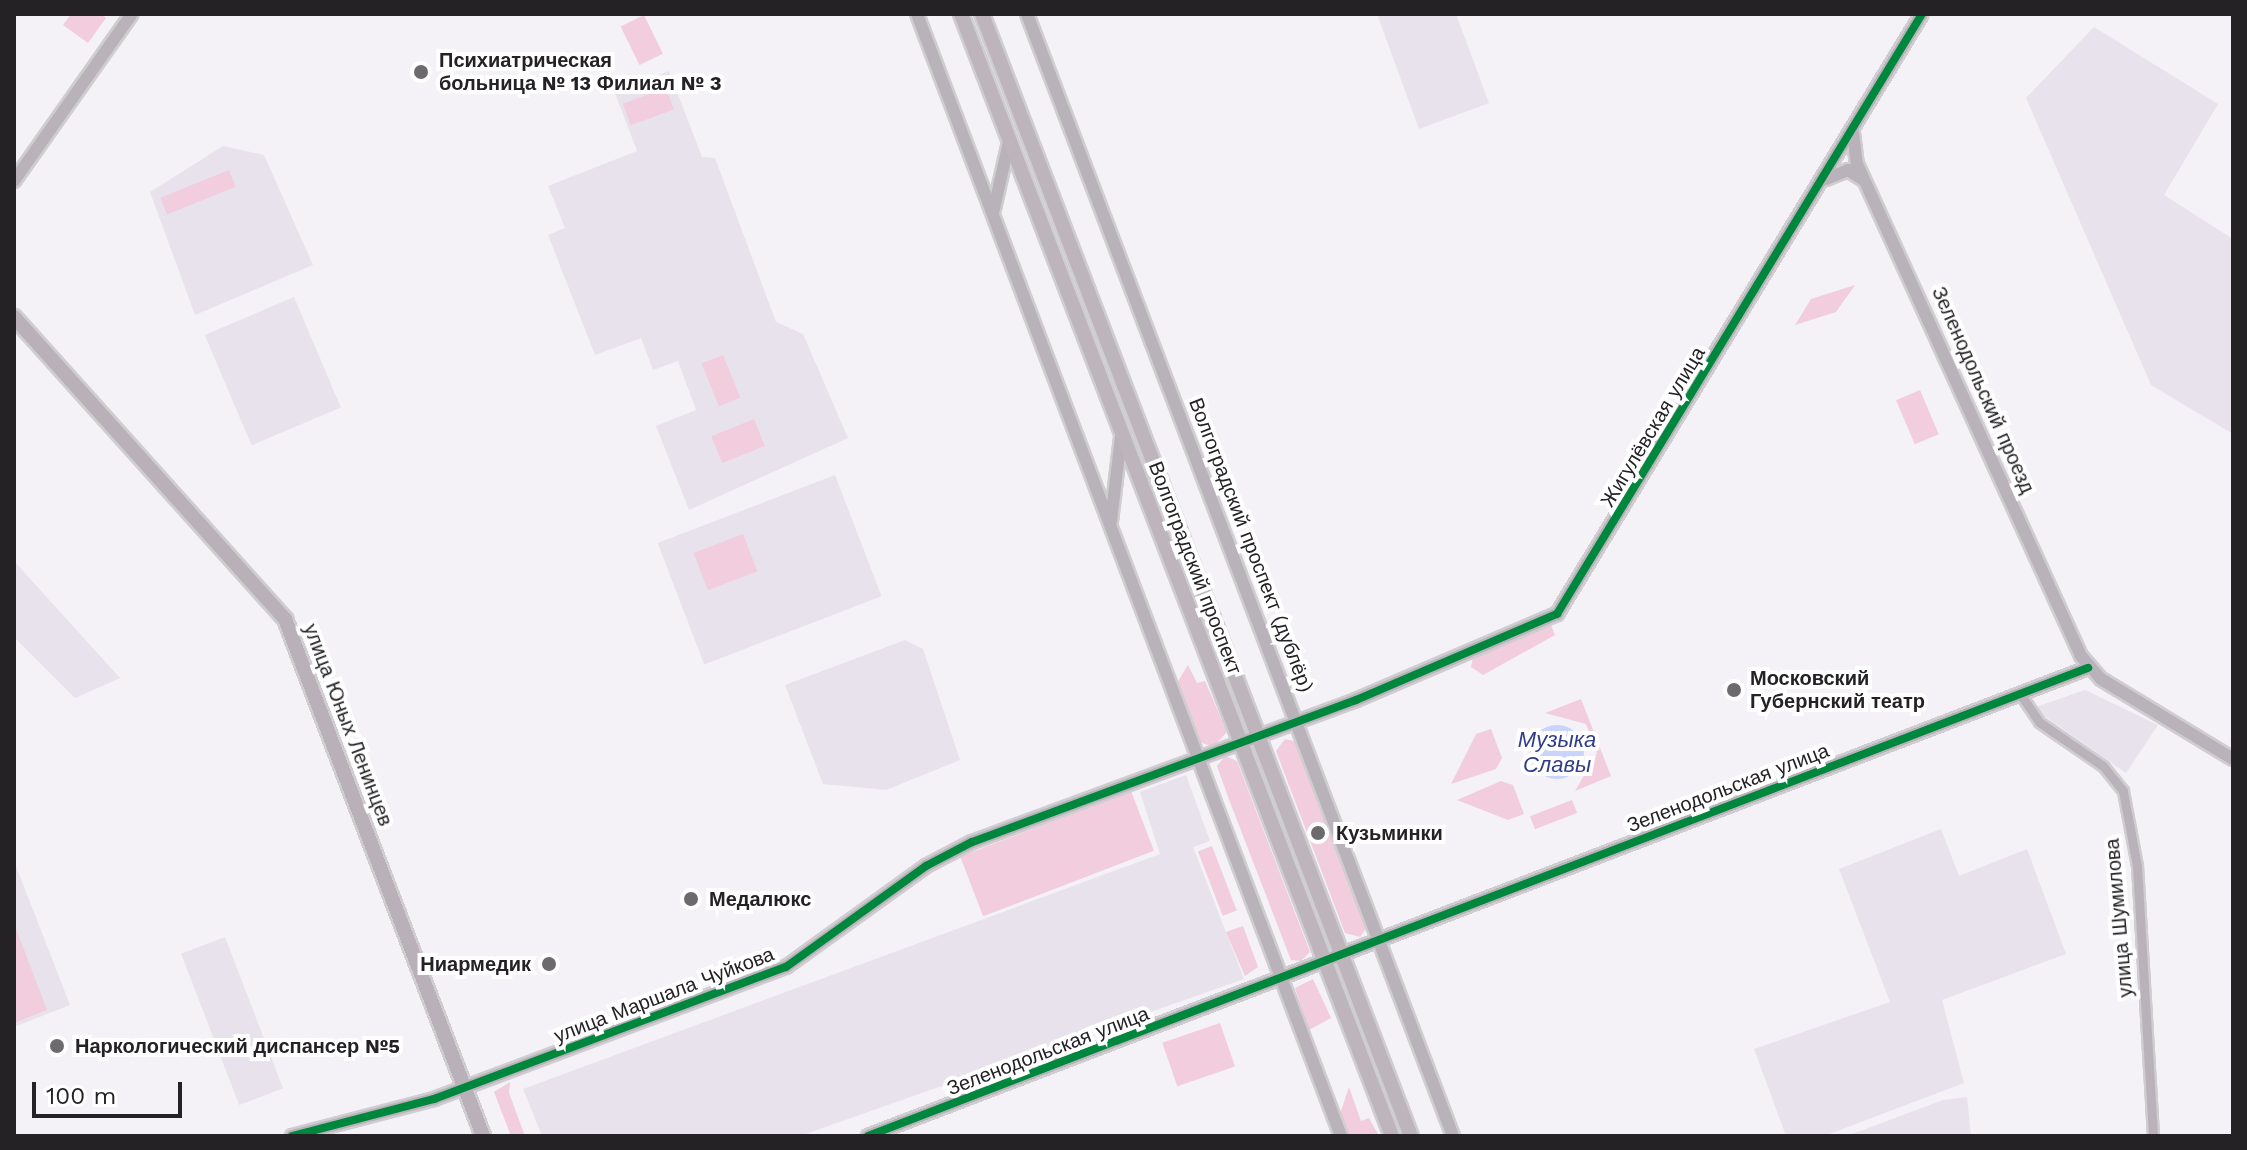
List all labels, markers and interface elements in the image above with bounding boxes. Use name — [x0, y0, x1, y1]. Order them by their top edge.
place label: Психиатрическая больница № 13 Филиал № 3 — [439, 48, 722, 95]
marker: Психиатрическая больница № 13 Филиал № 3 — [410, 61, 432, 83]
street label: Зеленодольский проезд — [1927, 283, 2039, 497]
street label: Жигулёвская улица — [1596, 343, 1710, 511]
street label: Волгоградский проспект (дублёр) — [1184, 395, 1318, 695]
street label: Волгоградский проспект — [1143, 458, 1247, 678]
street label: улица Юных Ленинцев — [298, 620, 398, 830]
place label: Московский Губернский театр — [1750, 666, 1925, 713]
marker: Московский Губернский театр — [1725, 681, 1743, 699]
water label: Музыка Славы — [1518, 726, 1596, 778]
street label: Зеленодольская улица — [1624, 738, 1832, 838]
place label: Кузьминки — [1336, 821, 1443, 845]
marker: Кузьминки — [1307, 822, 1329, 844]
street label: улица Шумилова — [2100, 838, 2138, 998]
place label: Медалюкс — [709, 887, 811, 911]
marker: Медалюкс — [680, 888, 702, 910]
street label: улица Маршала Чуйкова — [551, 942, 777, 1048]
place label: Ниармедик — [420, 952, 531, 976]
marker: Ниармедик — [538, 953, 560, 975]
street label: Зеленодольская улица — [944, 1001, 1152, 1101]
place label: Наркологический диспансер №5 — [75, 1034, 400, 1058]
marker: Наркологический диспансер №5 — [46, 1035, 68, 1057]
scale bar — [36, 1066, 186, 1116]
text: 100 m — [46, 1082, 116, 1110]

